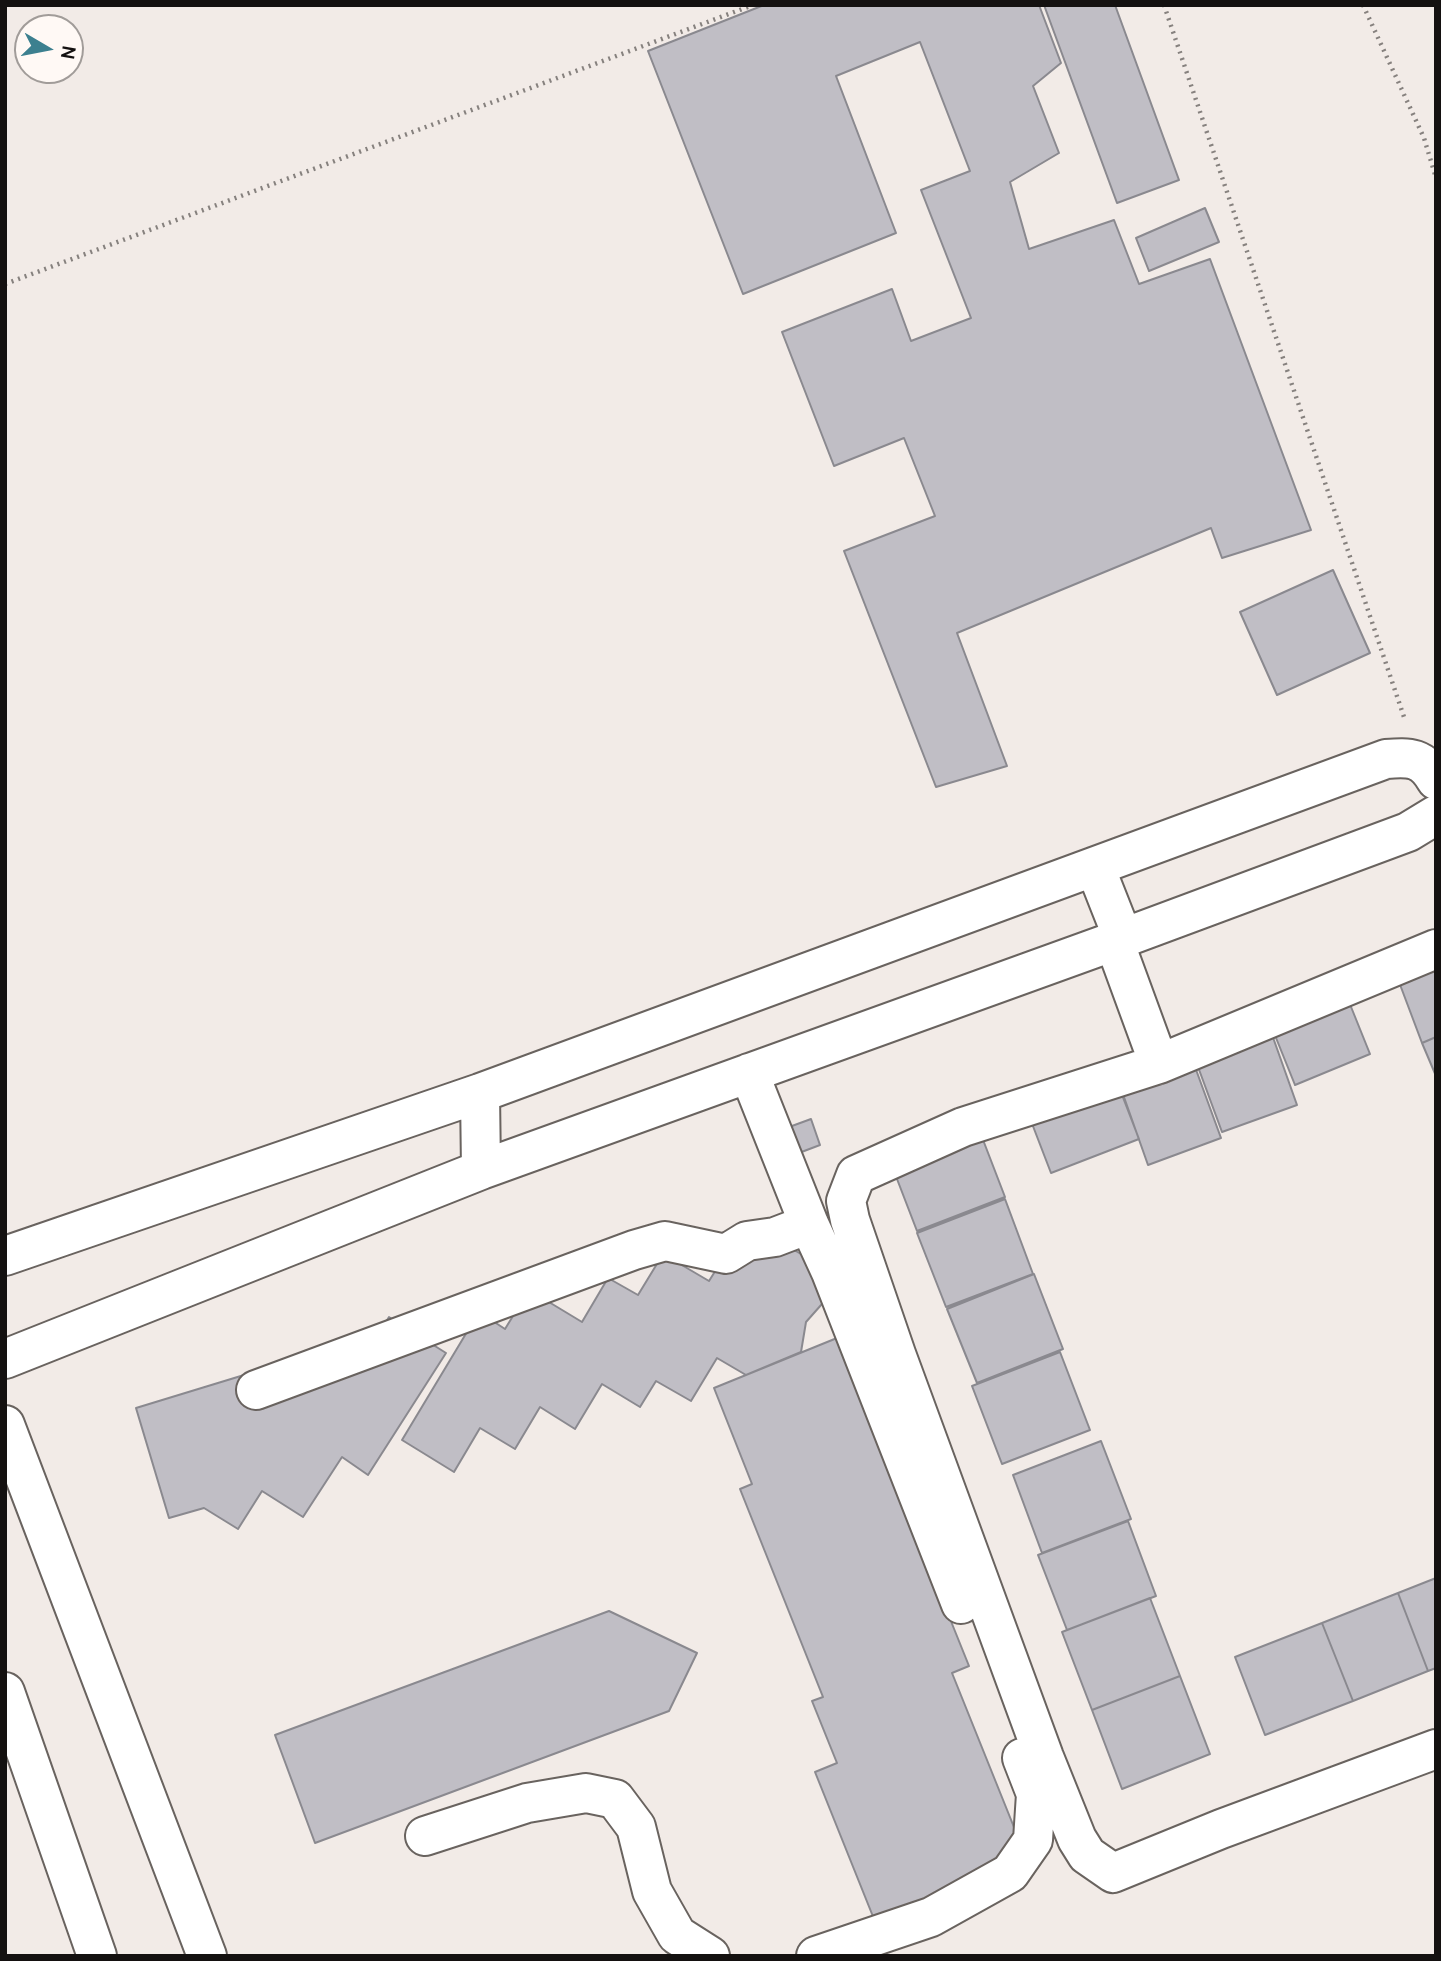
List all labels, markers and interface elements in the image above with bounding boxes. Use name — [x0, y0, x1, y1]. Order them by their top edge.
north arrow — [14, 14, 84, 84]
text: N — [56, 44, 81, 61]

